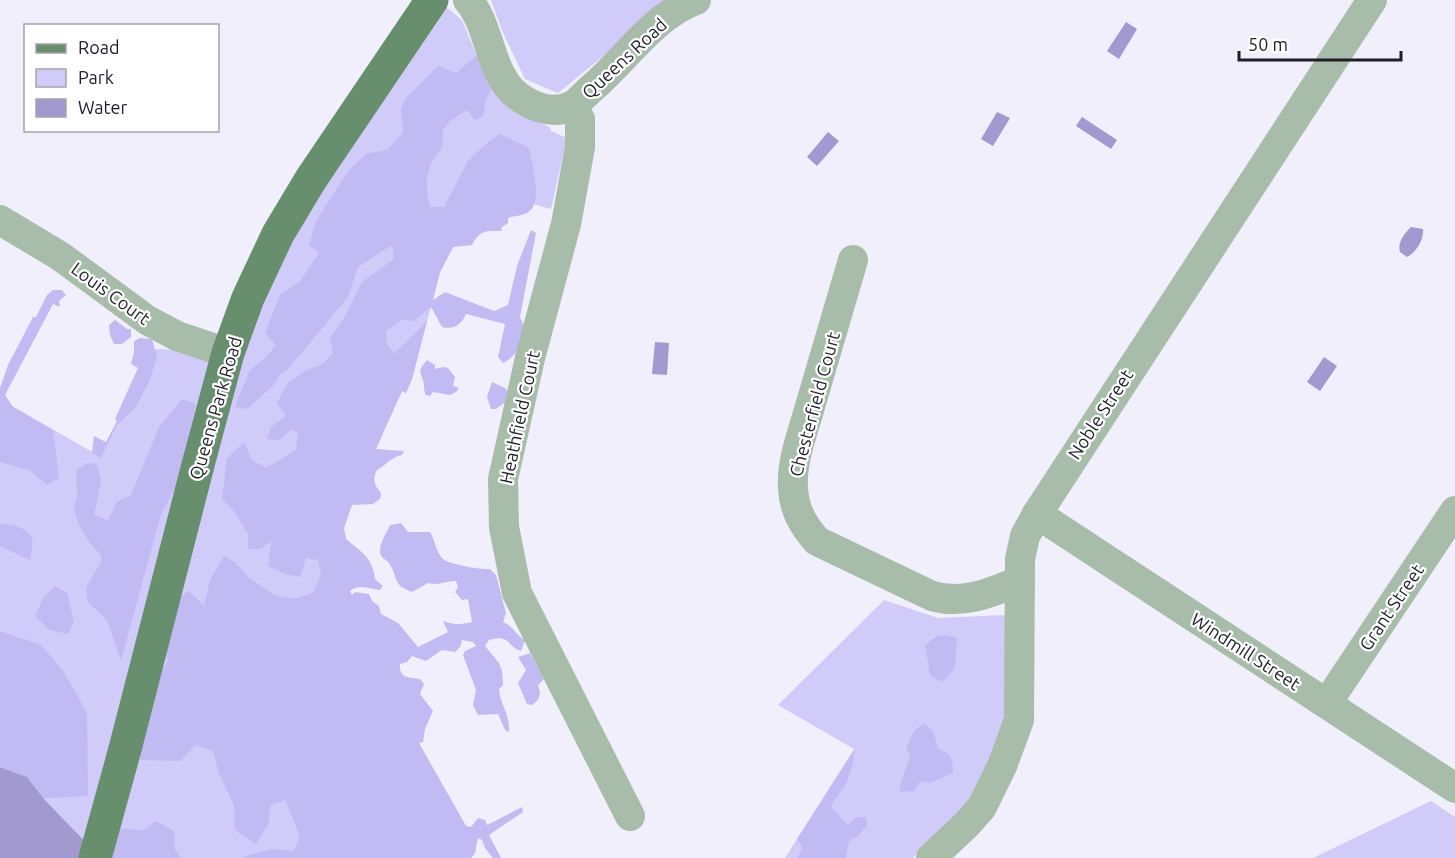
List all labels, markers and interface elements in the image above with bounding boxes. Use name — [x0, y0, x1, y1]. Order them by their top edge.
street label: Queens Road — [578, 14, 671, 103]
legend — [24, 24, 219, 132]
scale bar — [1239, 24, 1401, 62]
text: 50 m — [1248, 34, 1288, 54]
text: Road — [78, 37, 120, 57]
text: Park — [78, 67, 114, 87]
text: Water — [78, 97, 128, 117]
street label: Louis Court — [68, 258, 154, 328]
street label: Chesterfield Court — [785, 329, 843, 479]
street label: Queens Park Road — [185, 334, 246, 482]
street label: Heathfield Court — [495, 349, 543, 485]
street label: Noble Street — [1064, 365, 1136, 463]
street label: Grant Street — [1355, 560, 1427, 654]
street label: Windmill Street — [1188, 608, 1304, 694]

